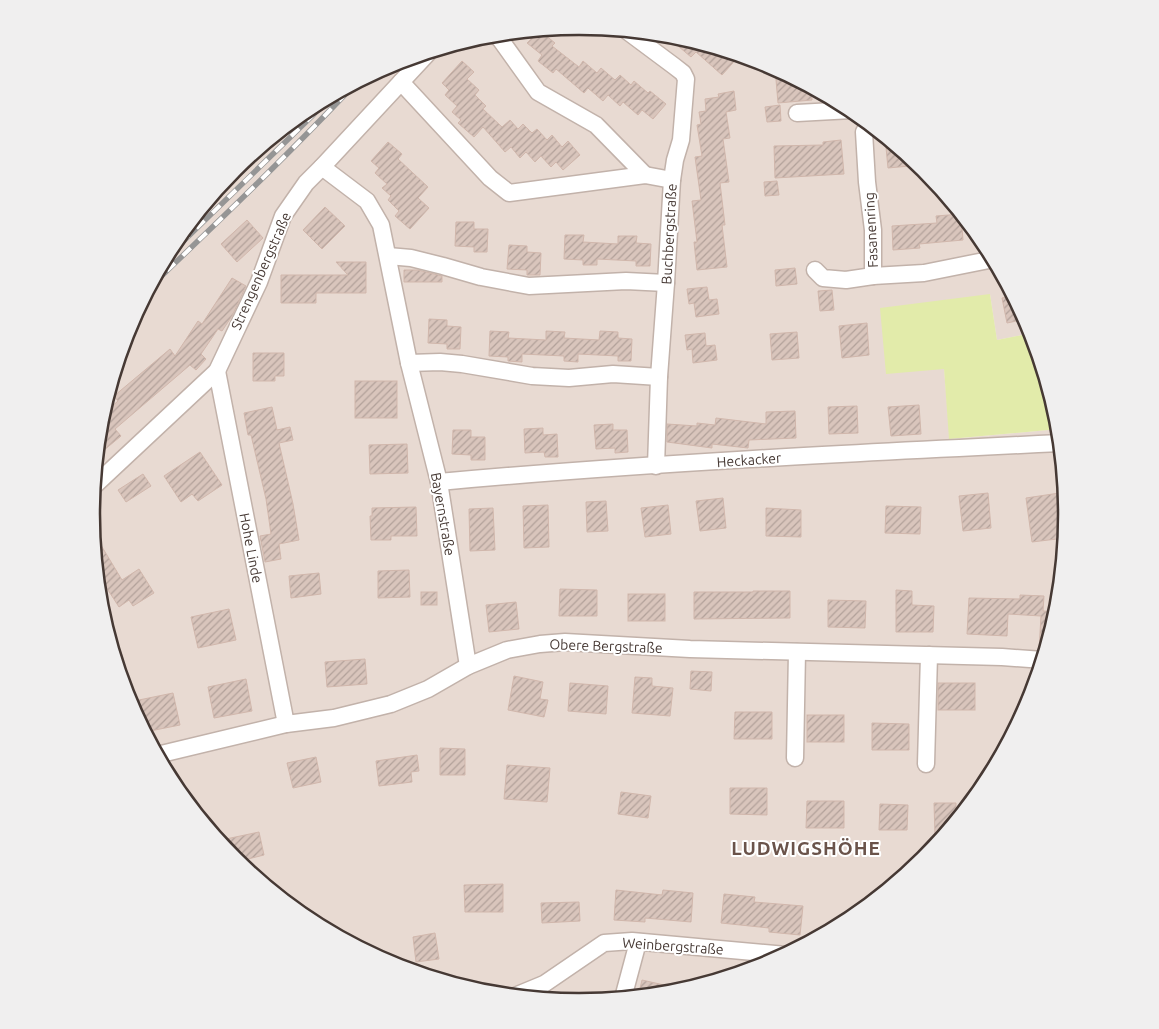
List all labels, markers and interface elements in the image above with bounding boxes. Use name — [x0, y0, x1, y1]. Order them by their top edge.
street label: Buchbergstraße — [658, 183, 680, 285]
street label: Fasanenring — [861, 192, 881, 268]
street label: Strengenbergstraße — [228, 210, 294, 332]
street label: Heckacker — [716, 450, 782, 470]
street label: Bayernstraße — [428, 471, 458, 557]
street label: Hohe Linde — [236, 511, 266, 585]
street label: Obere Bergstraße — [549, 636, 663, 656]
district label: LUDWIGSHÖHE — [731, 837, 881, 859]
street label: Weinbergstraße — [622, 934, 724, 958]

